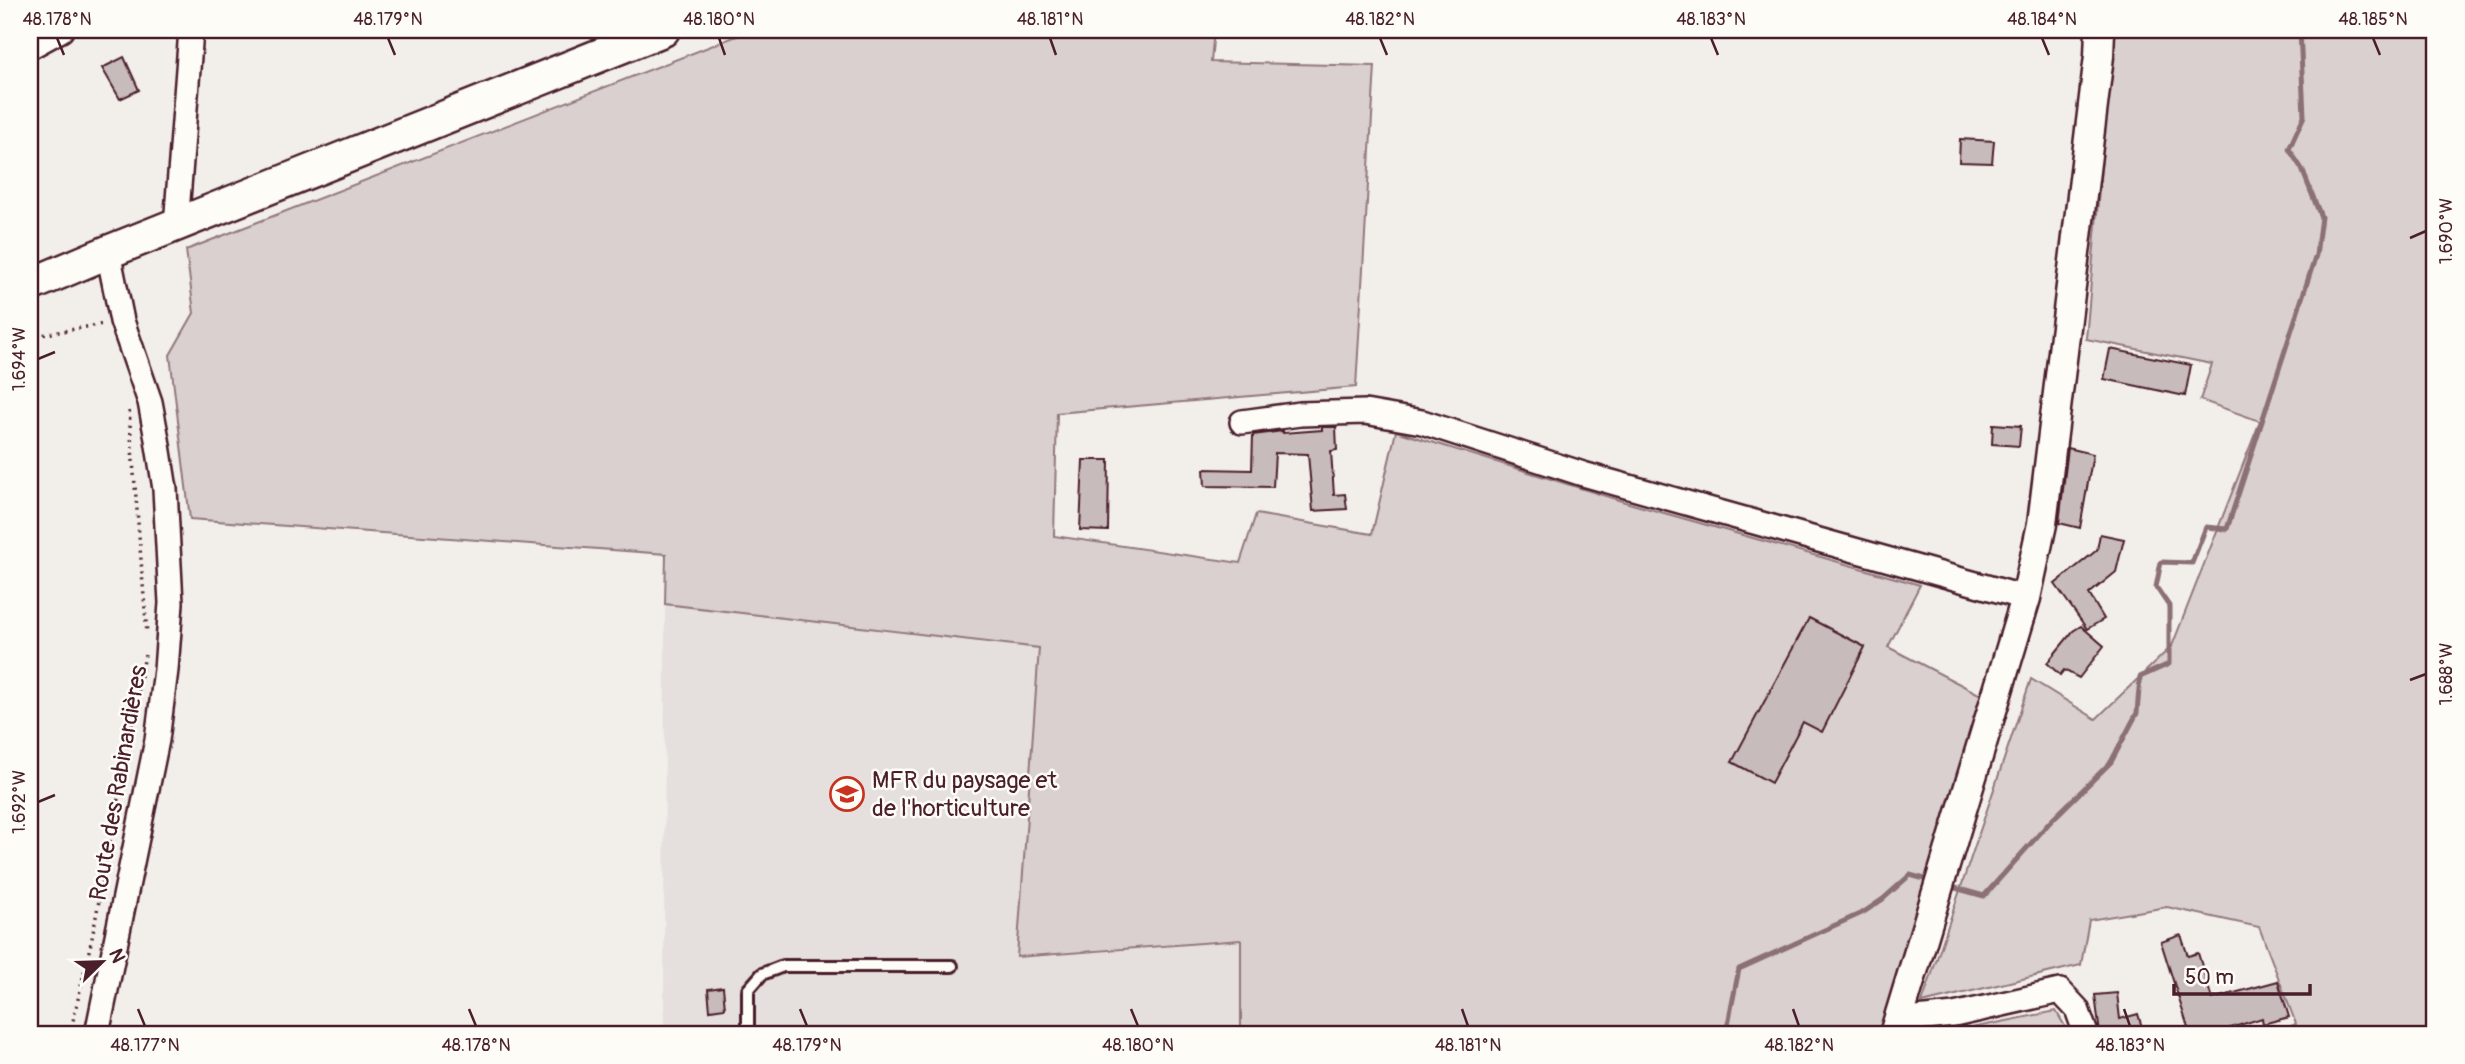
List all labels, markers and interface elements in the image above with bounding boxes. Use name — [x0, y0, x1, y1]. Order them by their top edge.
text: 48.178°N — [22, 8, 92, 31]
text: 48.179°N — [353, 8, 423, 31]
text: 48.180°N — [683, 8, 755, 31]
text: 48.181°N — [1017, 8, 1083, 31]
text: 48.182°N — [1345, 8, 1415, 31]
text: 48.183°N — [1676, 8, 1746, 31]
text: 48.184°N — [2007, 8, 2077, 31]
text: 48.185°N — [2338, 8, 2408, 31]
text: 1.690°W — [2435, 198, 2458, 264]
text: 1.694°W — [8, 327, 31, 391]
text: 1.688°W — [2435, 643, 2458, 705]
street label: Route des Rabinardières — [84, 663, 154, 903]
place label: MFR du paysage et de l'horticulture — [872, 766, 1057, 823]
text: 1.692°W — [8, 770, 31, 834]
school or university icon: MFR du paysage et de l'horticulture — [828, 775, 866, 813]
north arrow — [66, 928, 136, 998]
text: N — [103, 945, 130, 966]
scale bar — [2174, 952, 2311, 996]
text: 50 m — [2185, 964, 2234, 991]
text: 48.177°N — [110, 1034, 180, 1057]
text: 48.178°N — [441, 1034, 511, 1057]
text: 48.179°N — [772, 1034, 842, 1057]
text: 48.180°N — [1102, 1034, 1174, 1057]
text: 48.181°N — [1435, 1034, 1501, 1057]
text: 48.182°N — [1764, 1034, 1834, 1057]
text: 48.183°N — [2095, 1034, 2165, 1057]

